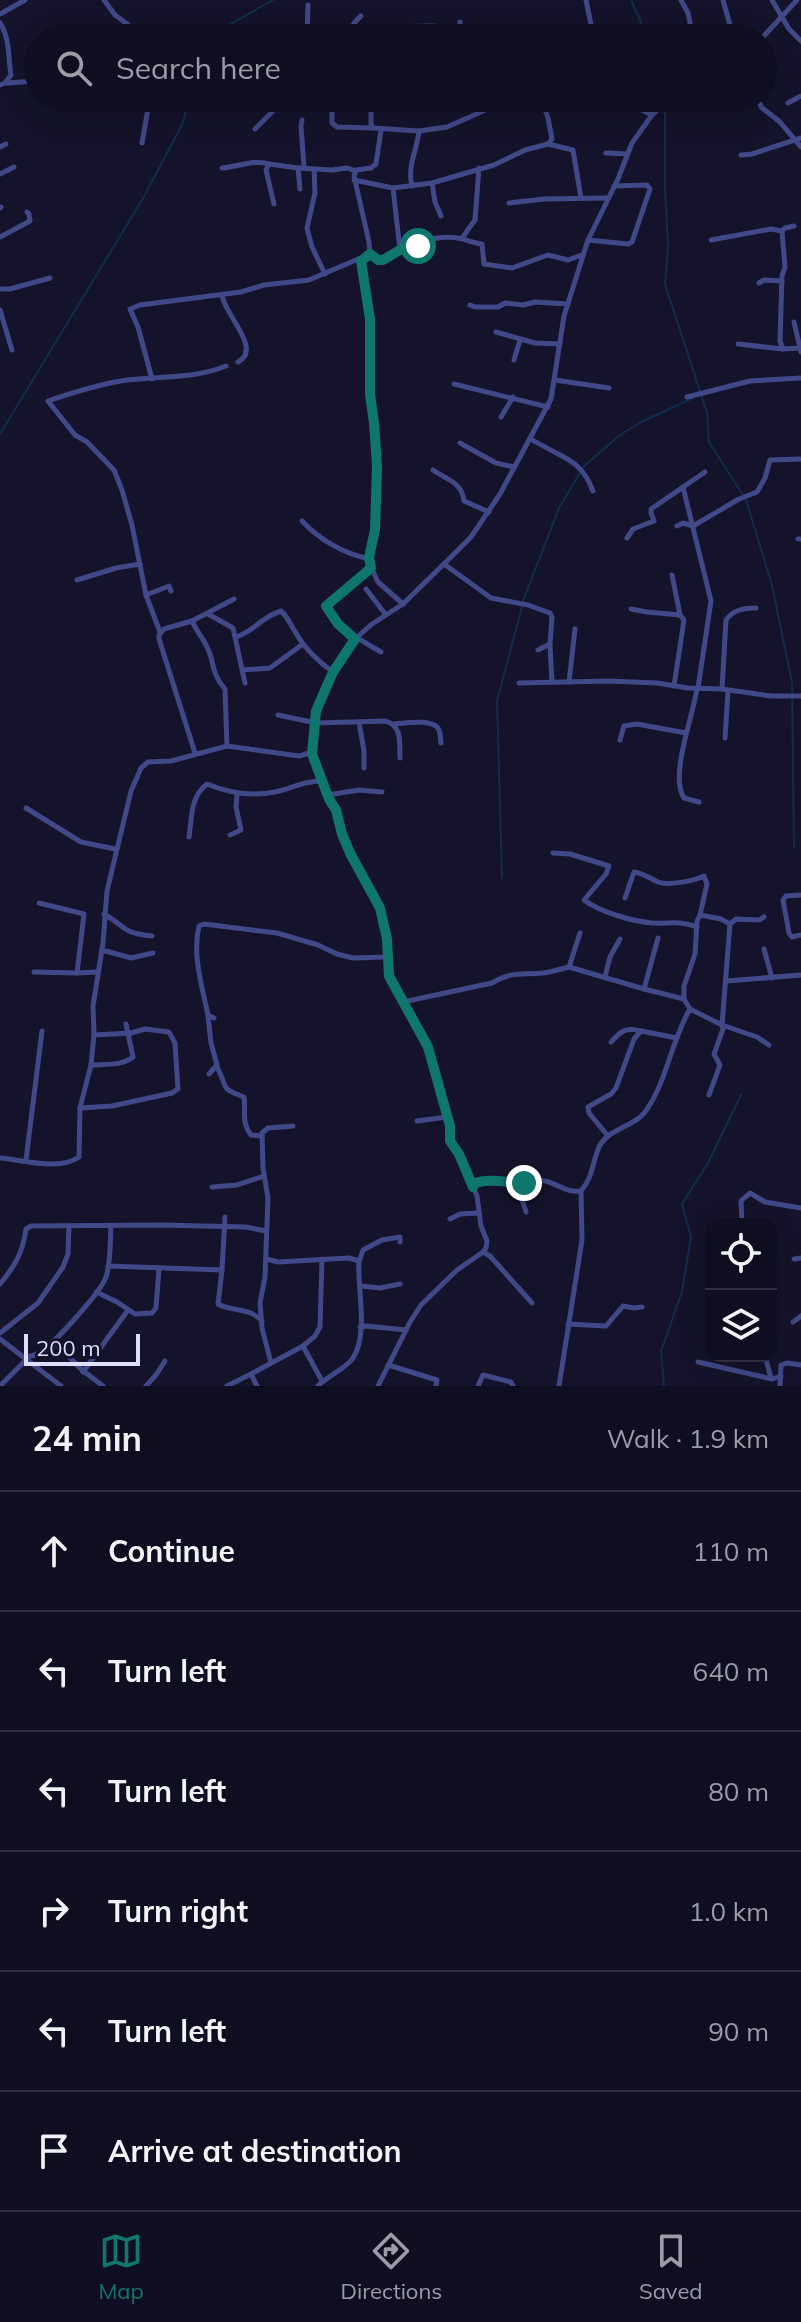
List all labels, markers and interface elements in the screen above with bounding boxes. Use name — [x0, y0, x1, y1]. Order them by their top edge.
search box — [24, 24, 777, 112]
icon: search — [52, 46, 96, 90]
text: Search here — [116, 49, 281, 87]
route start — [400, 228, 436, 264]
route end — [506, 1165, 542, 1201]
map controls — [705, 1218, 777, 1362]
button: locate — [705, 1218, 777, 1290]
button: layers — [705, 1290, 777, 1362]
scale bar — [24, 1330, 140, 1366]
text: 200 m — [36, 1334, 101, 1362]
text: 24 min — [32, 1417, 142, 1460]
text: Walk · 1.9 km — [607, 1422, 769, 1455]
icon: ahead — [32, 1529, 76, 1573]
text: Continue — [108, 1532, 235, 1570]
text: 110 m — [693, 1535, 769, 1568]
icon: left — [32, 1649, 76, 1693]
text: Turn left — [108, 1652, 226, 1690]
text: 640 m — [693, 1655, 769, 1688]
icon: left — [32, 1769, 76, 1813]
text: Turn left — [108, 1772, 226, 1810]
text: 80 m — [708, 1775, 769, 1808]
icon: right — [32, 1889, 76, 1933]
text: Turn right — [108, 1892, 248, 1930]
text: 1.0 km — [689, 1895, 769, 1928]
icon: left — [32, 2009, 76, 2053]
text: Turn left — [108, 2012, 226, 2050]
text: 90 m — [708, 2015, 769, 2048]
icon: arrive — [32, 2129, 76, 2173]
text: Arrive at destination — [108, 2132, 402, 2170]
tab: Map — [98, 2229, 144, 2305]
tab: Directions — [341, 2229, 442, 2305]
tab: Saved — [639, 2229, 703, 2305]

